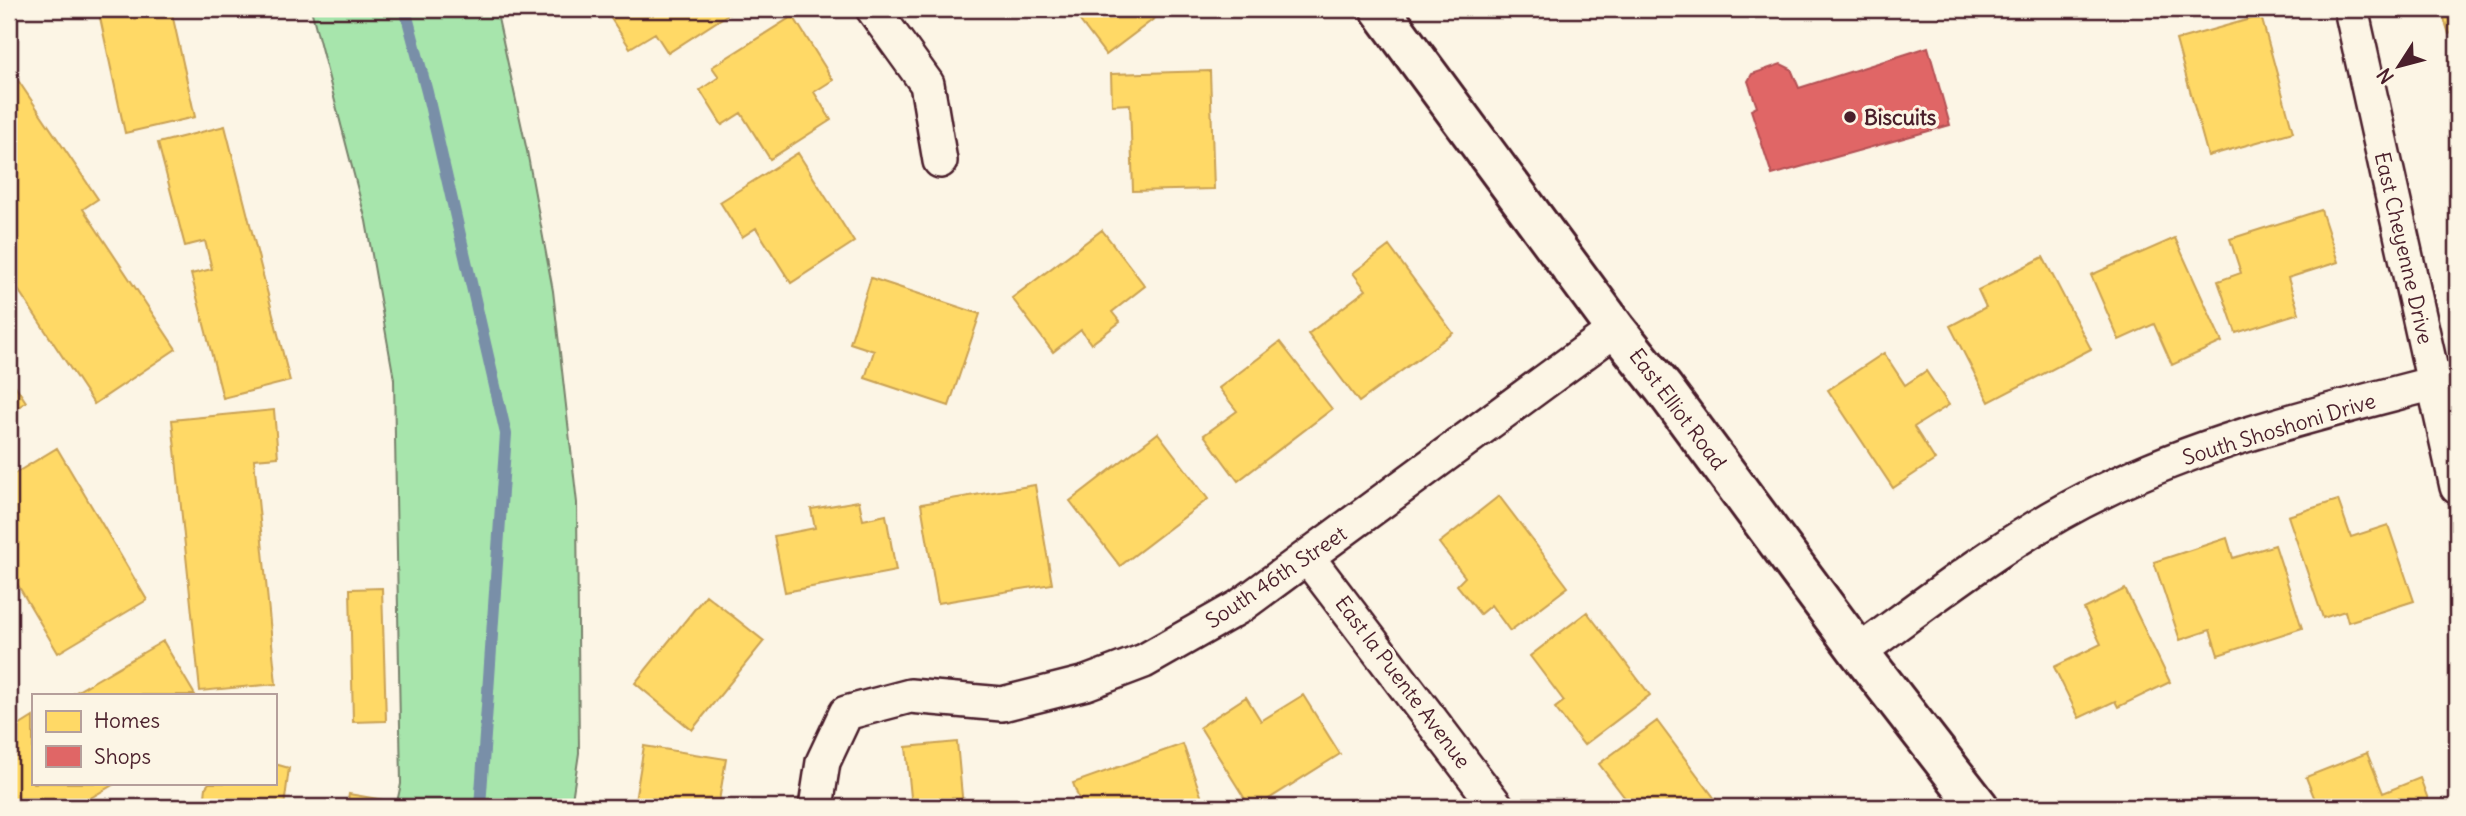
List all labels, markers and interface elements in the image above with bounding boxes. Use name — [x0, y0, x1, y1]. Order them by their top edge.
north arrow — [2364, 32, 2434, 102]
text: N — [2372, 64, 2399, 88]
place label: Biscuits — [1864, 104, 1937, 131]
marker: Biscuits — [1842, 109, 1858, 125]
street label: East Cheyenne Drive — [2369, 149, 2439, 347]
street label: East Elliot Road — [1624, 343, 1732, 475]
street label: South Shoshoni Drive — [2179, 387, 2379, 471]
street label: South 46th Street — [1200, 520, 1352, 634]
street label: East la Puente Avenue — [1329, 590, 1477, 774]
legend — [32, 694, 276, 784]
text: Homes — [94, 707, 160, 734]
text: Shops — [94, 743, 151, 770]

